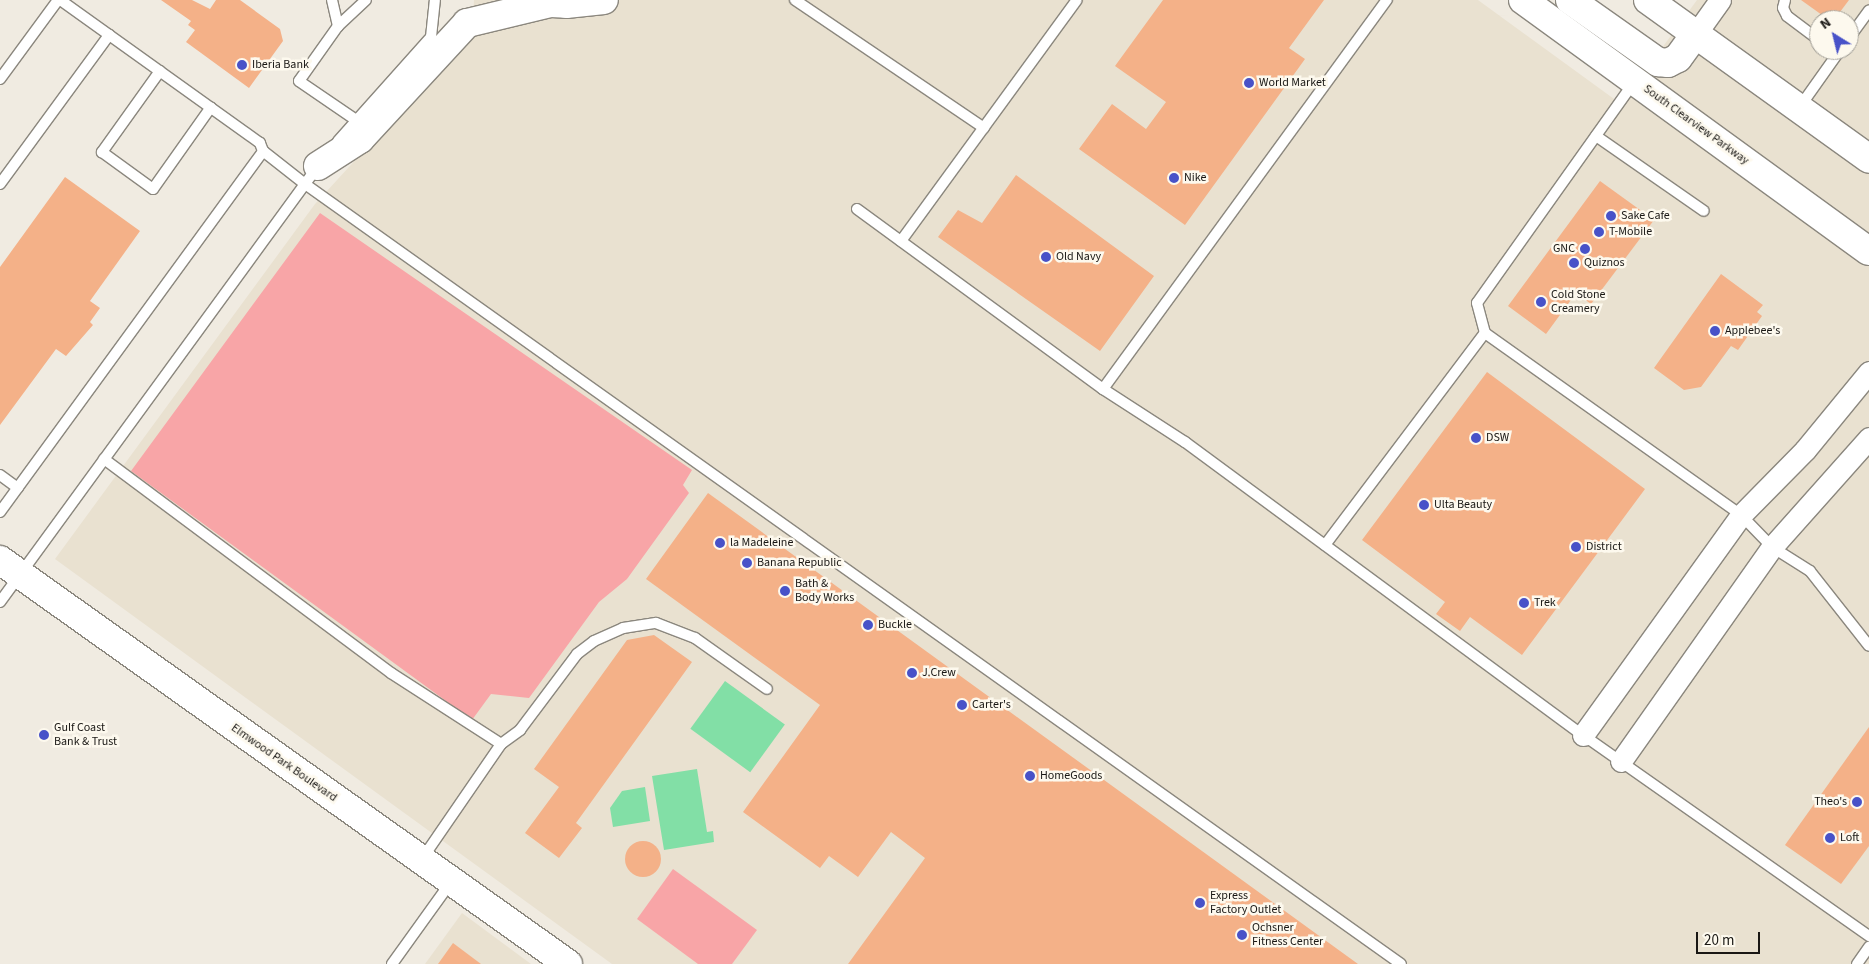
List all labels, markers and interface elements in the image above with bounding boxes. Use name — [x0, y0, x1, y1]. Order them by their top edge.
north arrow — [1809, 10, 1859, 60]
text: N — [1816, 13, 1835, 35]
place label: Iberia Bank — [252, 58, 309, 72]
marker: Iberia Bank — [236, 59, 248, 71]
place label: World Market — [1259, 76, 1326, 90]
marker: World Market — [1243, 77, 1255, 89]
street label: South Clearview Parkway — [1640, 82, 1752, 168]
place label: Nike — [1184, 171, 1206, 185]
marker: Nike — [1168, 172, 1180, 184]
place label: Sake Cafe — [1621, 209, 1670, 223]
marker: Sake Cafe — [1605, 210, 1617, 222]
place label: T-Mobile — [1609, 225, 1652, 239]
marker: T-Mobile — [1593, 226, 1605, 238]
place label: GNC — [1553, 242, 1575, 256]
marker: GNC — [1579, 243, 1591, 255]
place label: Old Navy — [1056, 250, 1101, 264]
marker: Old Navy — [1040, 251, 1052, 263]
place label: Quiznos — [1584, 256, 1625, 270]
marker: Quiznos — [1568, 257, 1580, 269]
place label: Cold Stone Creamery — [1551, 288, 1606, 316]
marker: Cold Stone Creamery — [1535, 296, 1547, 308]
place label: Applebee's — [1725, 324, 1780, 338]
marker: Applebee's — [1709, 325, 1721, 337]
place label: DSW — [1486, 431, 1509, 445]
marker: DSW — [1470, 432, 1482, 444]
place label: Ulta Beauty — [1434, 498, 1492, 512]
marker: Ulta Beauty — [1418, 499, 1430, 511]
place label: la Madeleine — [730, 536, 793, 550]
marker: la Madeleine — [714, 537, 726, 549]
place label: District — [1586, 540, 1622, 554]
marker: District — [1570, 541, 1582, 553]
place label: Banana Republic — [757, 556, 842, 570]
marker: Banana Republic — [741, 557, 753, 569]
place label: Bath & Body Works — [795, 577, 854, 605]
marker: Bath & Body Works — [779, 585, 791, 597]
place label: Trek — [1534, 596, 1556, 610]
marker: Trek — [1518, 597, 1530, 609]
place label: Buckle — [878, 618, 912, 632]
marker: Buckle — [862, 619, 874, 631]
place label: J.Crew — [922, 666, 956, 680]
marker: J.Crew — [906, 667, 918, 679]
place label: Carter's — [972, 698, 1011, 712]
marker: Carter's — [956, 699, 968, 711]
place label: Gulf Coast Bank & Trust — [54, 721, 117, 749]
street label: Elmwood Park Boulevard — [228, 721, 340, 805]
marker: Gulf Coast Bank & Trust — [38, 729, 50, 741]
place label: HomeGoods — [1040, 769, 1102, 783]
marker: HomeGoods — [1024, 770, 1036, 782]
place label: Theo's — [1814, 795, 1847, 809]
marker: Theo's — [1851, 796, 1863, 808]
place label: Loft — [1840, 831, 1859, 845]
marker: Loft — [1824, 832, 1836, 844]
place label: Express Factory Outlet — [1210, 889, 1281, 917]
marker: Express Factory Outlet — [1194, 897, 1206, 909]
place label: Ochsner Fitness Center — [1252, 921, 1323, 949]
scale bar — [1699, 922, 1763, 954]
marker: Ochsner Fitness Center — [1236, 929, 1248, 941]
text: 20 m — [1704, 930, 1734, 951]

